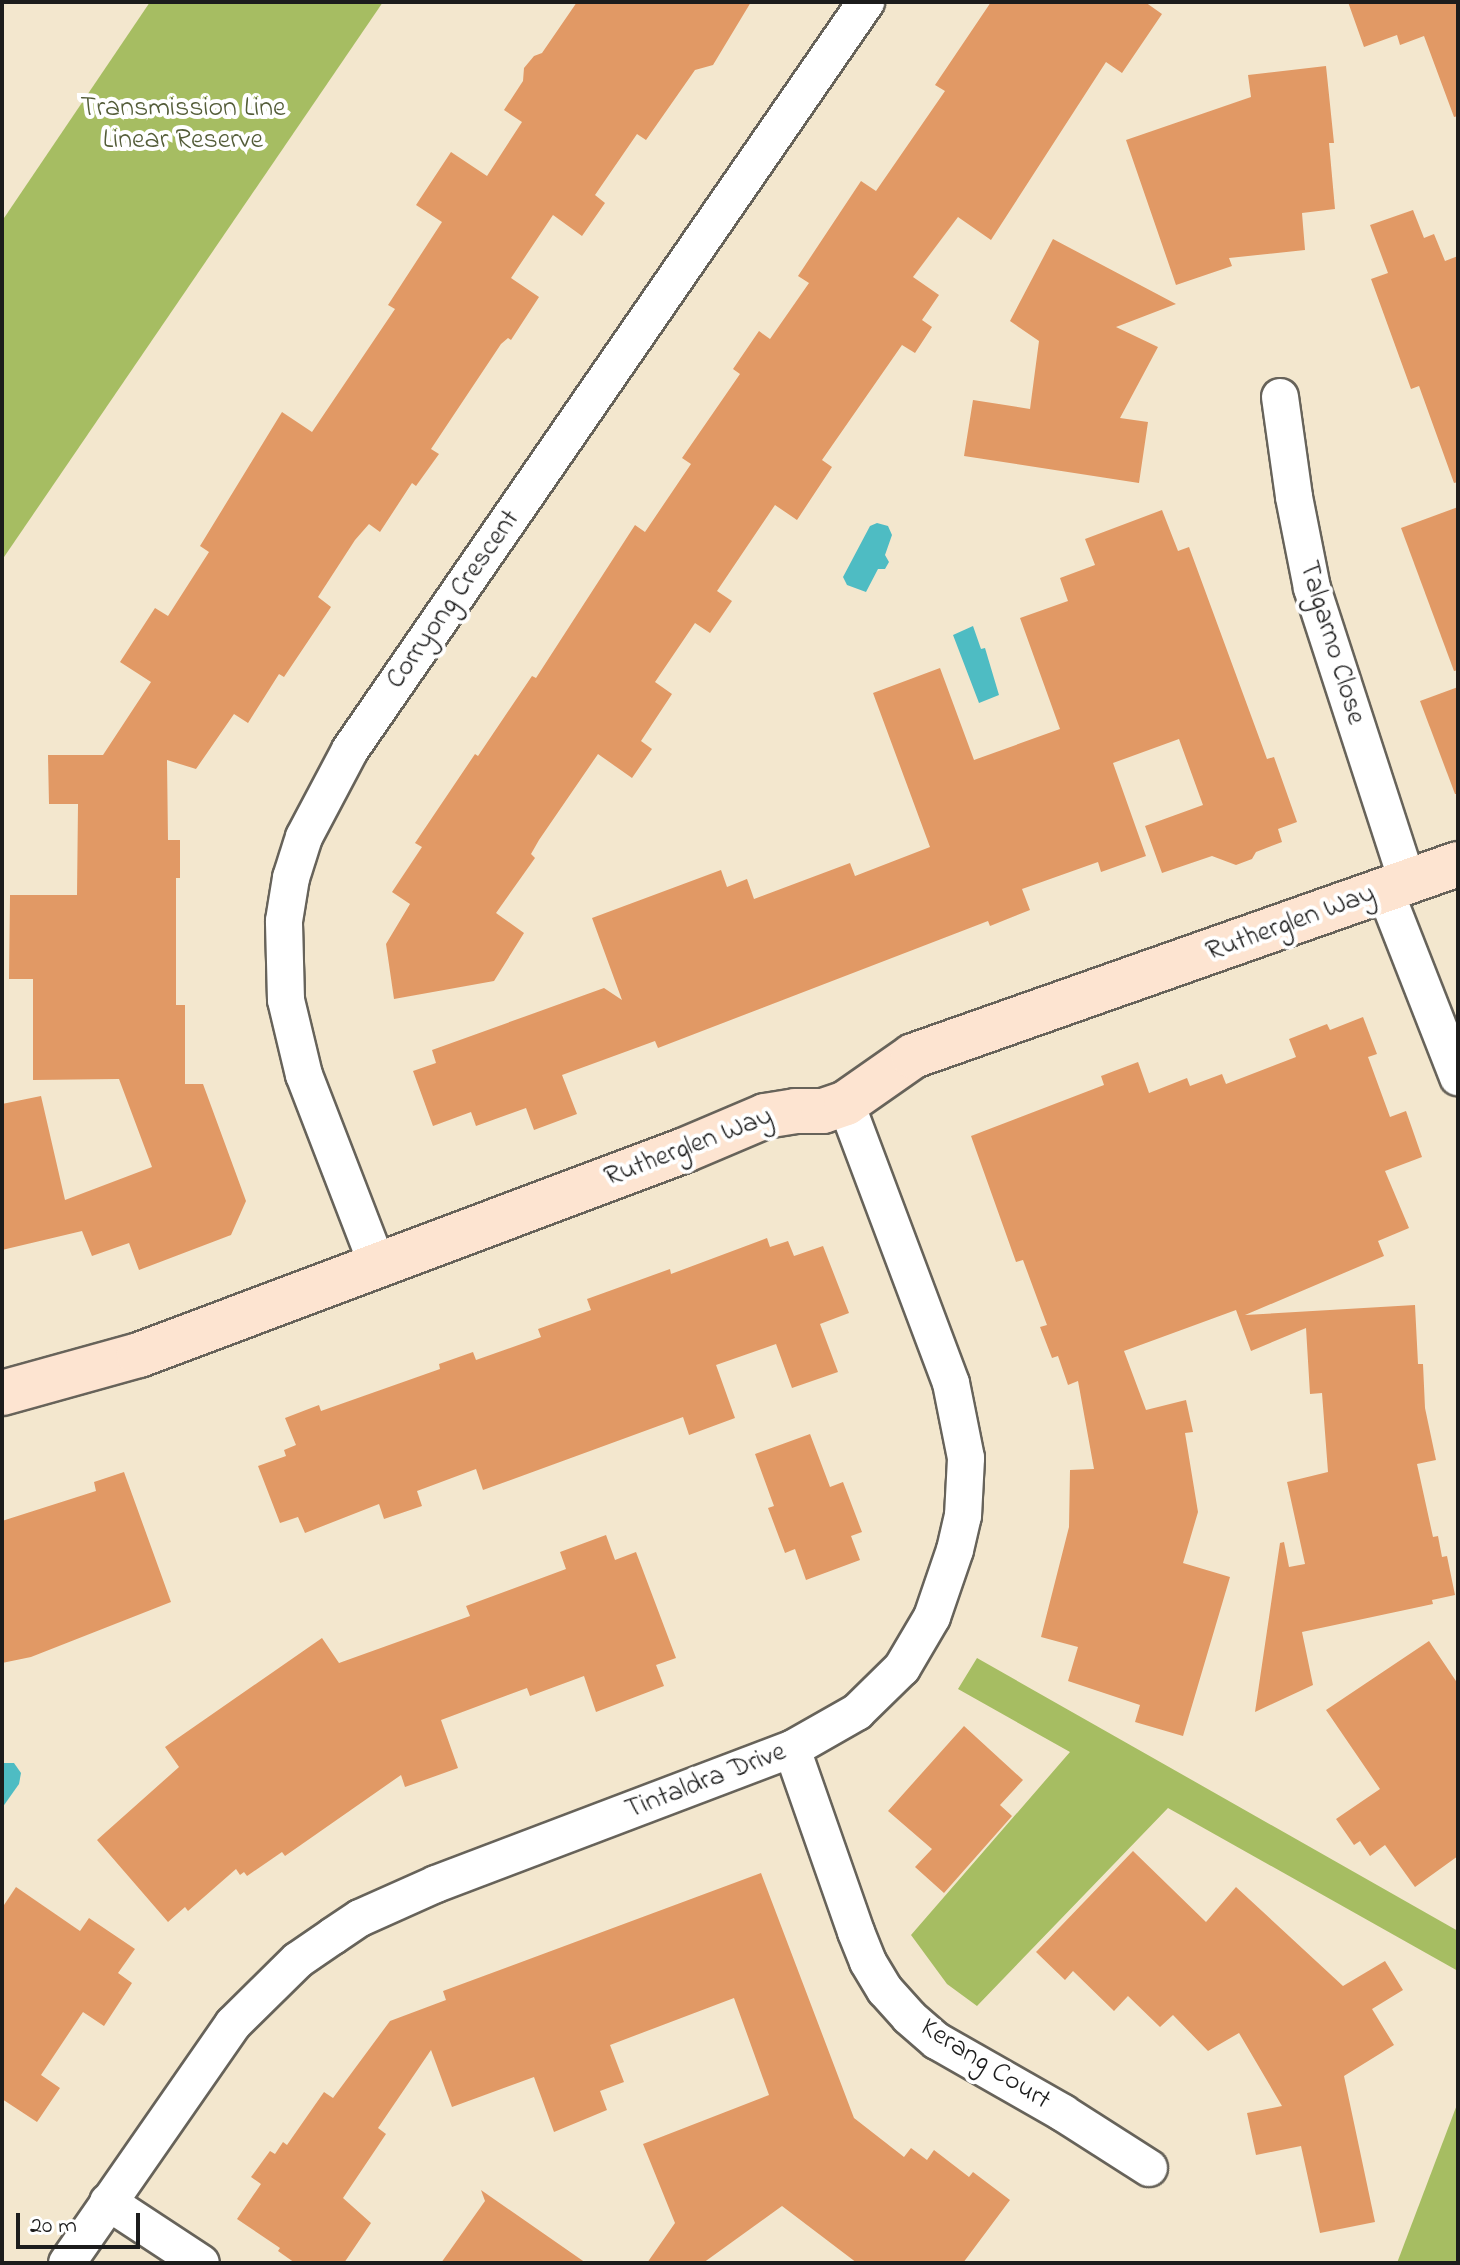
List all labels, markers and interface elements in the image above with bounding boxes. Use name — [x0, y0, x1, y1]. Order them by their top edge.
park label: Transmission Line Linear Reserve — [80, 92, 286, 158]
street label: Corryong Crescent — [380, 504, 528, 696]
street label: Talgarno Close — [1290, 557, 1372, 729]
street label: Rutherglen Way — [1202, 878, 1380, 970]
street label: Rutherglen Way — [600, 1101, 778, 1195]
street label: Tintaldra Drive — [621, 1736, 791, 1828]
street label: Kerang Court — [914, 2012, 1056, 2118]
scale bar — [20, 2197, 144, 2247]
text: 20 m — [30, 2209, 77, 2244]

